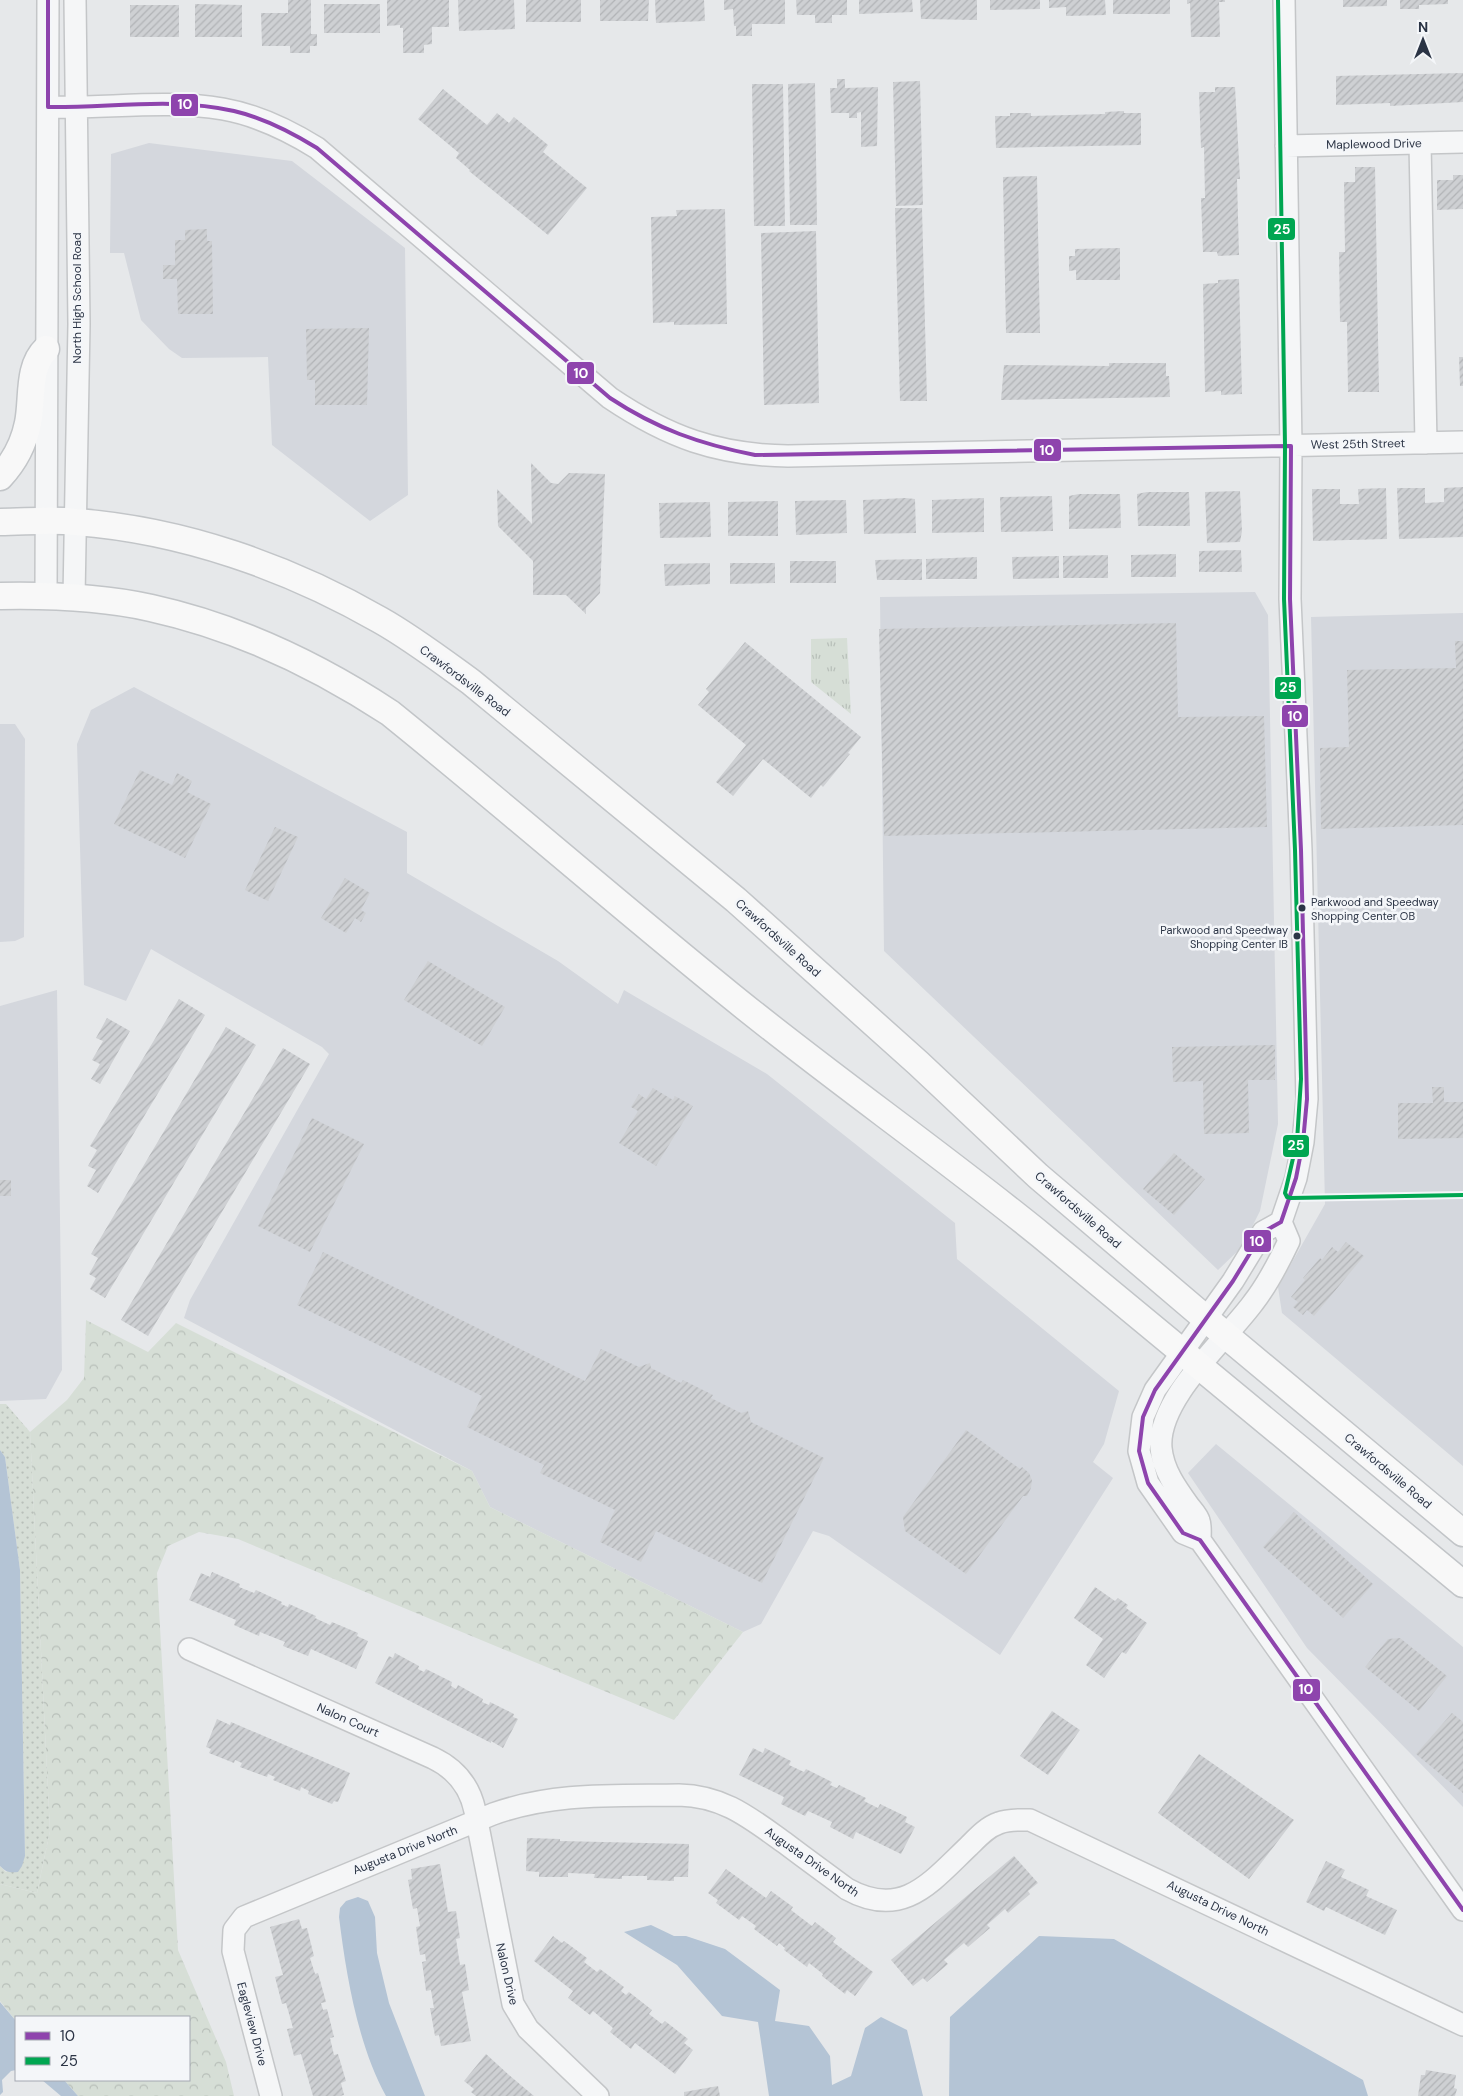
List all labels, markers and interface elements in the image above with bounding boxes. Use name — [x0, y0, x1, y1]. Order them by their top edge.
north arrow — [1398, 15, 1448, 65]
text: N — [1418, 18, 1428, 36]
line badge: 10 — [170, 93, 199, 117]
text: 10 — [178, 95, 193, 113]
street label: Maplewood Drive — [1326, 135, 1422, 153]
line badge: 25 — [1267, 217, 1296, 241]
text: 25 — [1274, 220, 1290, 238]
street label: North High School Road — [69, 232, 85, 364]
line badge: 10 — [566, 361, 595, 385]
text: 10 — [574, 364, 589, 382]
street label: West 25th Street — [1311, 435, 1406, 453]
line badge: 10 — [1033, 438, 1062, 462]
text: 10 — [1040, 441, 1055, 459]
street label: Crawfordsville Road — [416, 642, 514, 720]
line badge: 25 — [1274, 676, 1302, 700]
text: 25 — [1280, 678, 1296, 696]
line badge: 10 — [1281, 704, 1309, 728]
text: 10 — [1288, 707, 1303, 725]
street label: Crawfordsville Road — [732, 895, 824, 981]
place label: Parkwood and Speedway Shopping Center OB — [1311, 895, 1439, 923]
marker: Parkwood and Speedway Shopping Center OB — [1297, 903, 1307, 913]
place label: Parkwood and Speedway Shopping Center IB — [1160, 923, 1288, 951]
marker: Parkwood and Speedway Shopping Center IB — [1292, 931, 1302, 941]
line badge: 25 — [1282, 1134, 1310, 1158]
text: 25 — [1288, 1136, 1304, 1154]
street label: Crawfordsville Road — [1031, 1168, 1125, 1252]
line badge: 10 — [1243, 1229, 1272, 1253]
text: 10 — [1250, 1232, 1265, 1250]
street label: Crawfordsville Road — [1341, 1430, 1435, 1512]
line badge: 10 — [1292, 1678, 1321, 1702]
text: 10 — [1299, 1680, 1314, 1698]
street label: Nalon Court — [314, 1699, 382, 1741]
street label: Augusta Drive North — [350, 1822, 460, 1878]
street label: Augusta Drive North — [762, 1823, 862, 1901]
street label: Augusta Drive North — [1164, 1876, 1272, 1940]
street label: Nalon Drive — [492, 1941, 522, 2007]
street label: Eagleview Drive — [233, 1980, 271, 2068]
legend — [15, 2016, 190, 2081]
text: 10 — [60, 2026, 75, 2046]
text: 25 — [60, 2051, 78, 2071]

